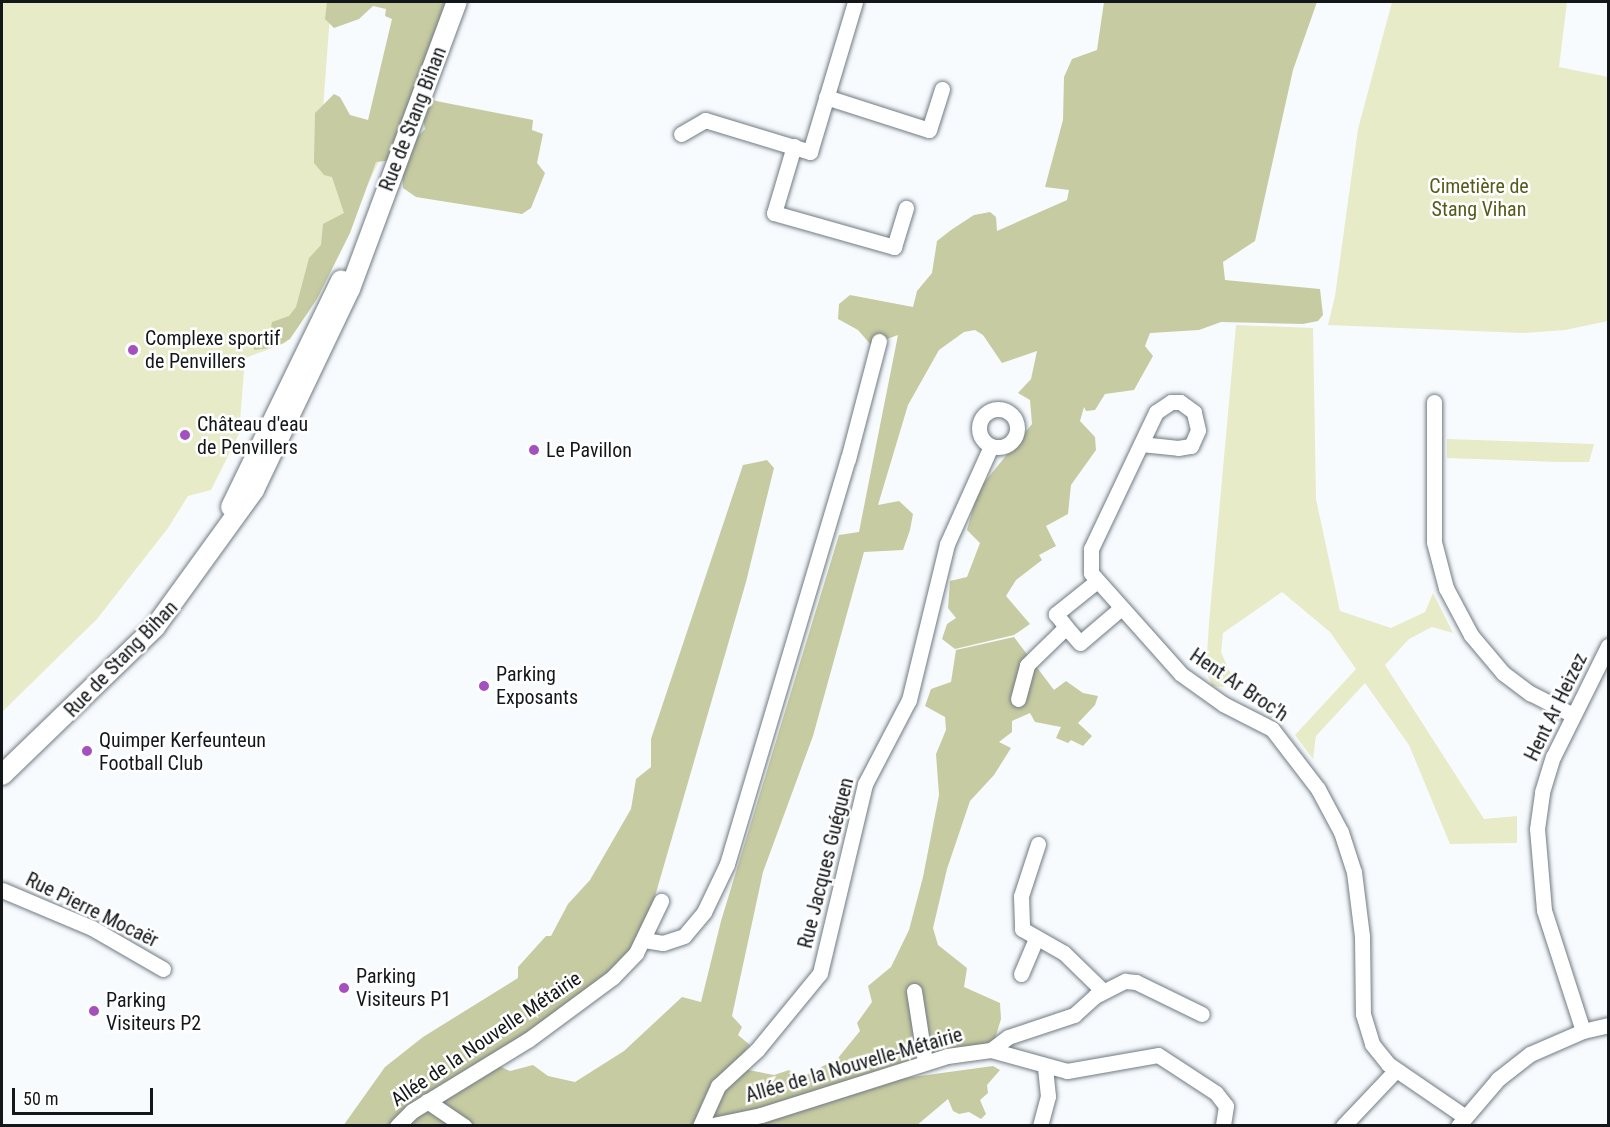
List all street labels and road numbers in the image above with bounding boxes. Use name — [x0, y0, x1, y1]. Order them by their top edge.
street label: Rue de Stang Bihan — [374, 43, 452, 195]
street label: Rue de Stang Bihan — [59, 596, 183, 722]
street label: Hent Ar Broc'h — [1185, 643, 1293, 727]
street label: Hent Ar Heizez — [1519, 649, 1593, 765]
street label: Rue Jacques Guéguen — [793, 775, 859, 951]
street label: Rue Pierre Mocaër — [22, 867, 162, 953]
street label: Allée de la Nouvelle Métairie — [386, 966, 586, 1112]
street label: Allée de la Nouvelle-Métairie — [743, 1022, 965, 1108]

